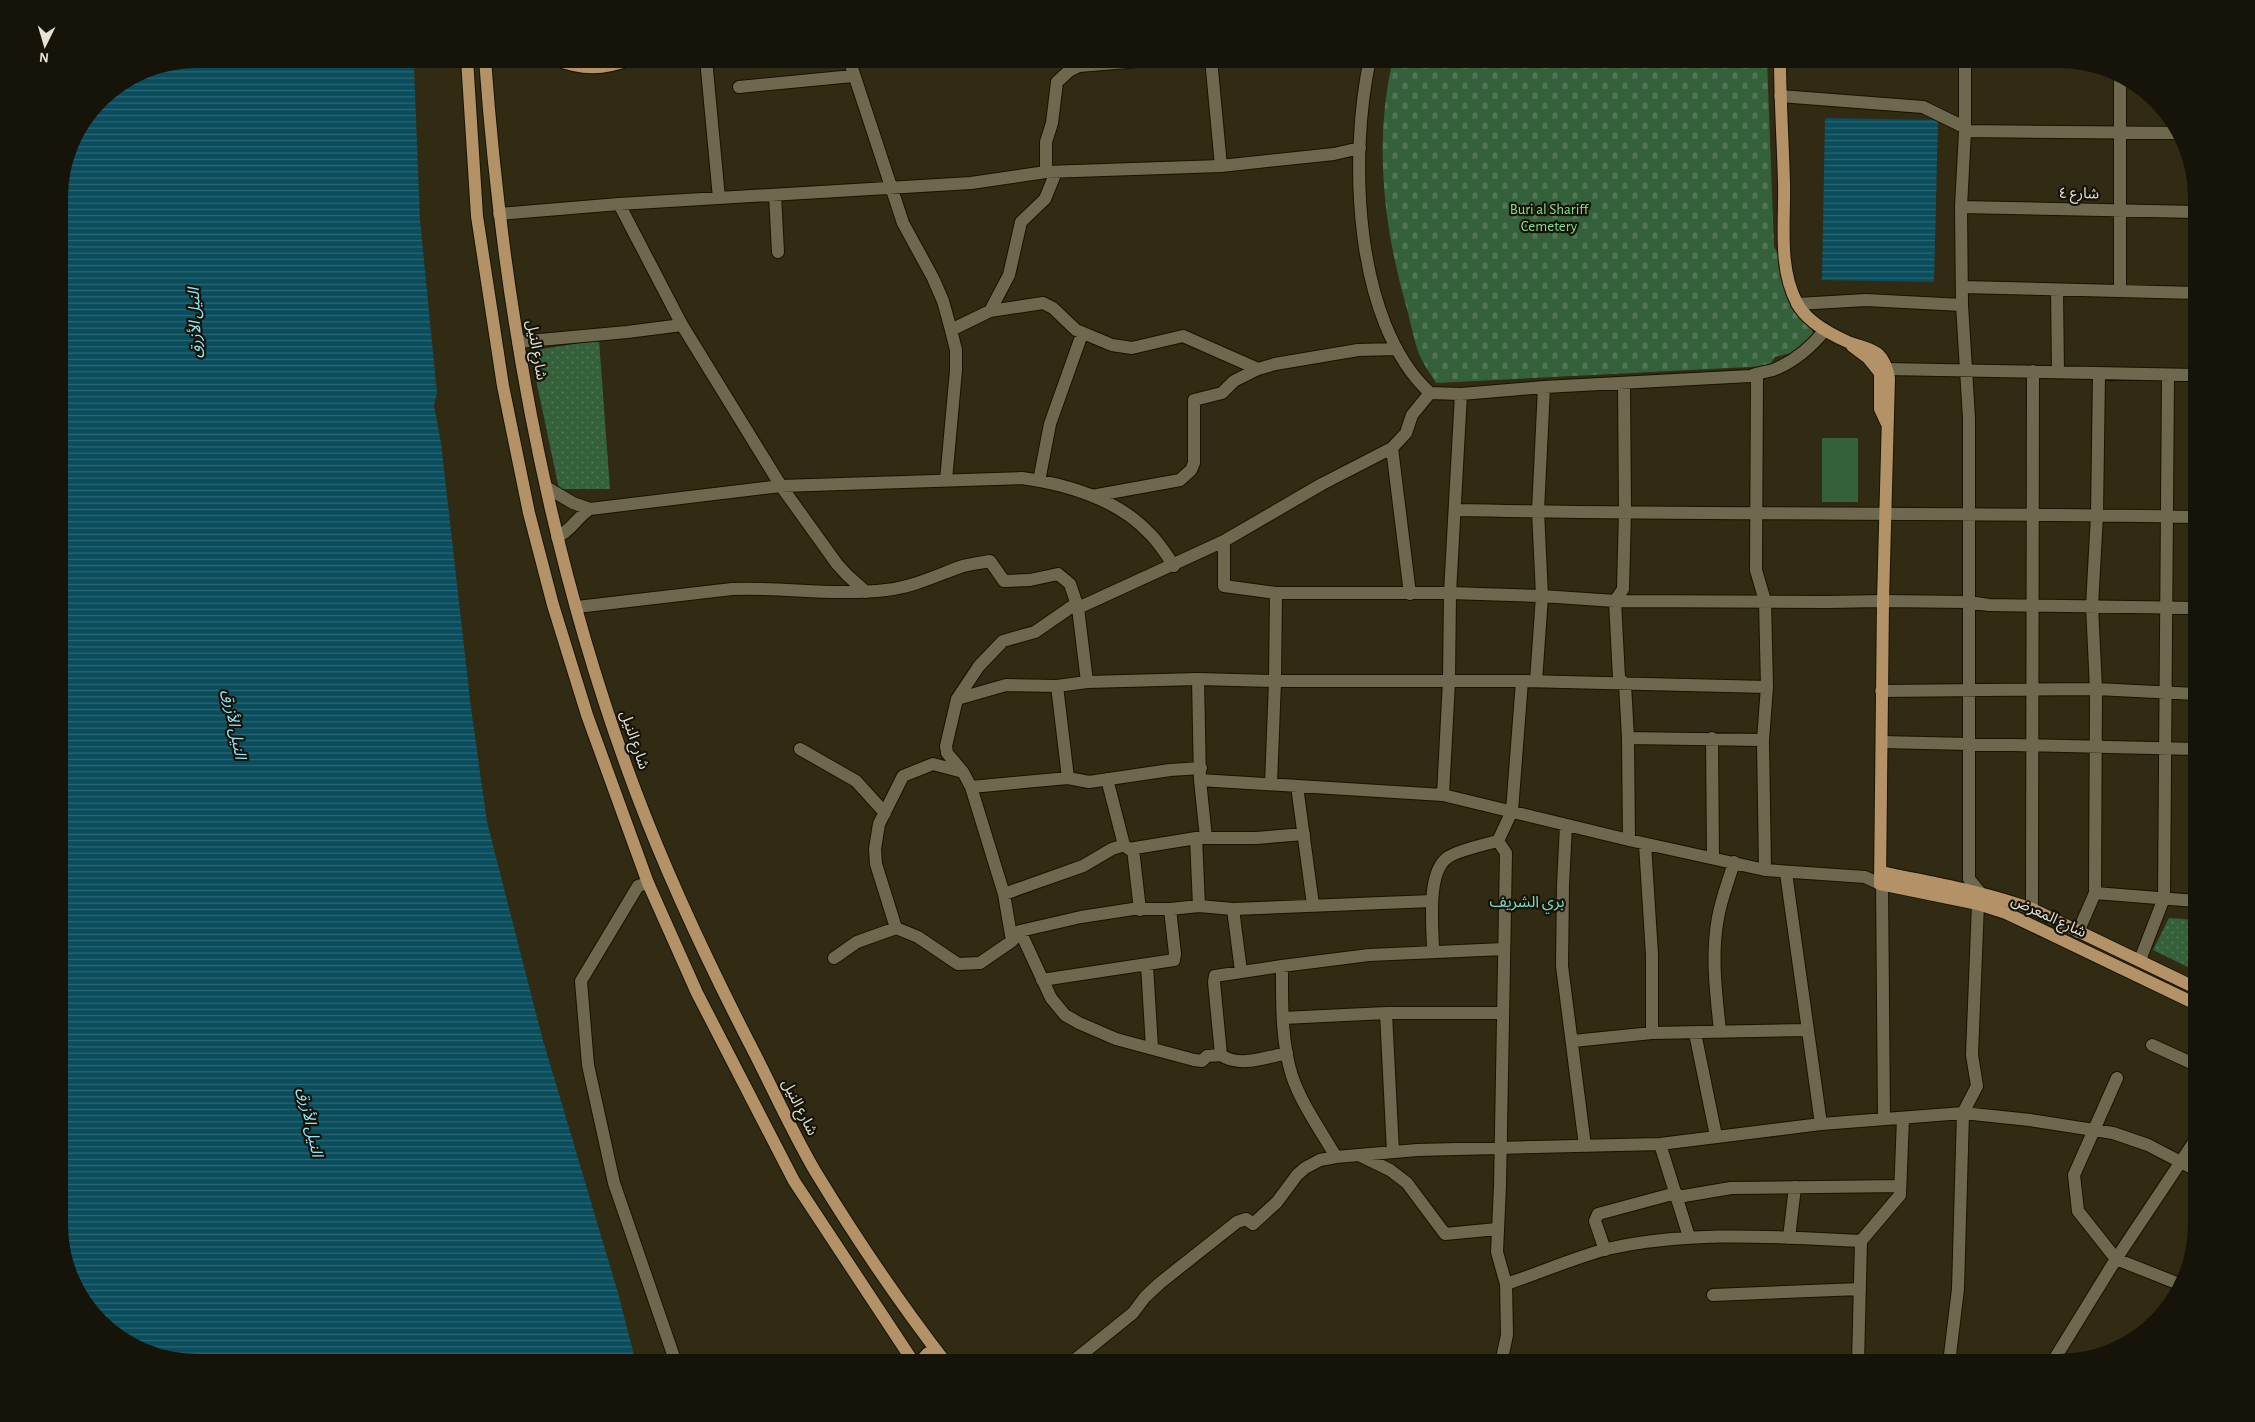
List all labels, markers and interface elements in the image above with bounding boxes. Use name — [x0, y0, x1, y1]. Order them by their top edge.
north arrow — [20, 20, 70, 70]
text: N — [38, 50, 49, 64]
street label: شارع ٤ — [2059, 186, 2100, 205]
park label: Buri al Shariff Cemetery — [1510, 202, 1590, 234]
water label: النيل الأزرق — [184, 285, 205, 358]
street label: شارع النيل — [520, 319, 549, 382]
water label: النيل الأزرق — [218, 688, 251, 763]
street label: شارع النيل — [614, 709, 652, 773]
street label: شارع المعرض — [2007, 893, 2089, 944]
district label: بري الشريف — [1489, 894, 1565, 914]
street label: شارع النيل — [775, 1077, 820, 1140]
water label: النيل الأزرق — [294, 1086, 327, 1161]

